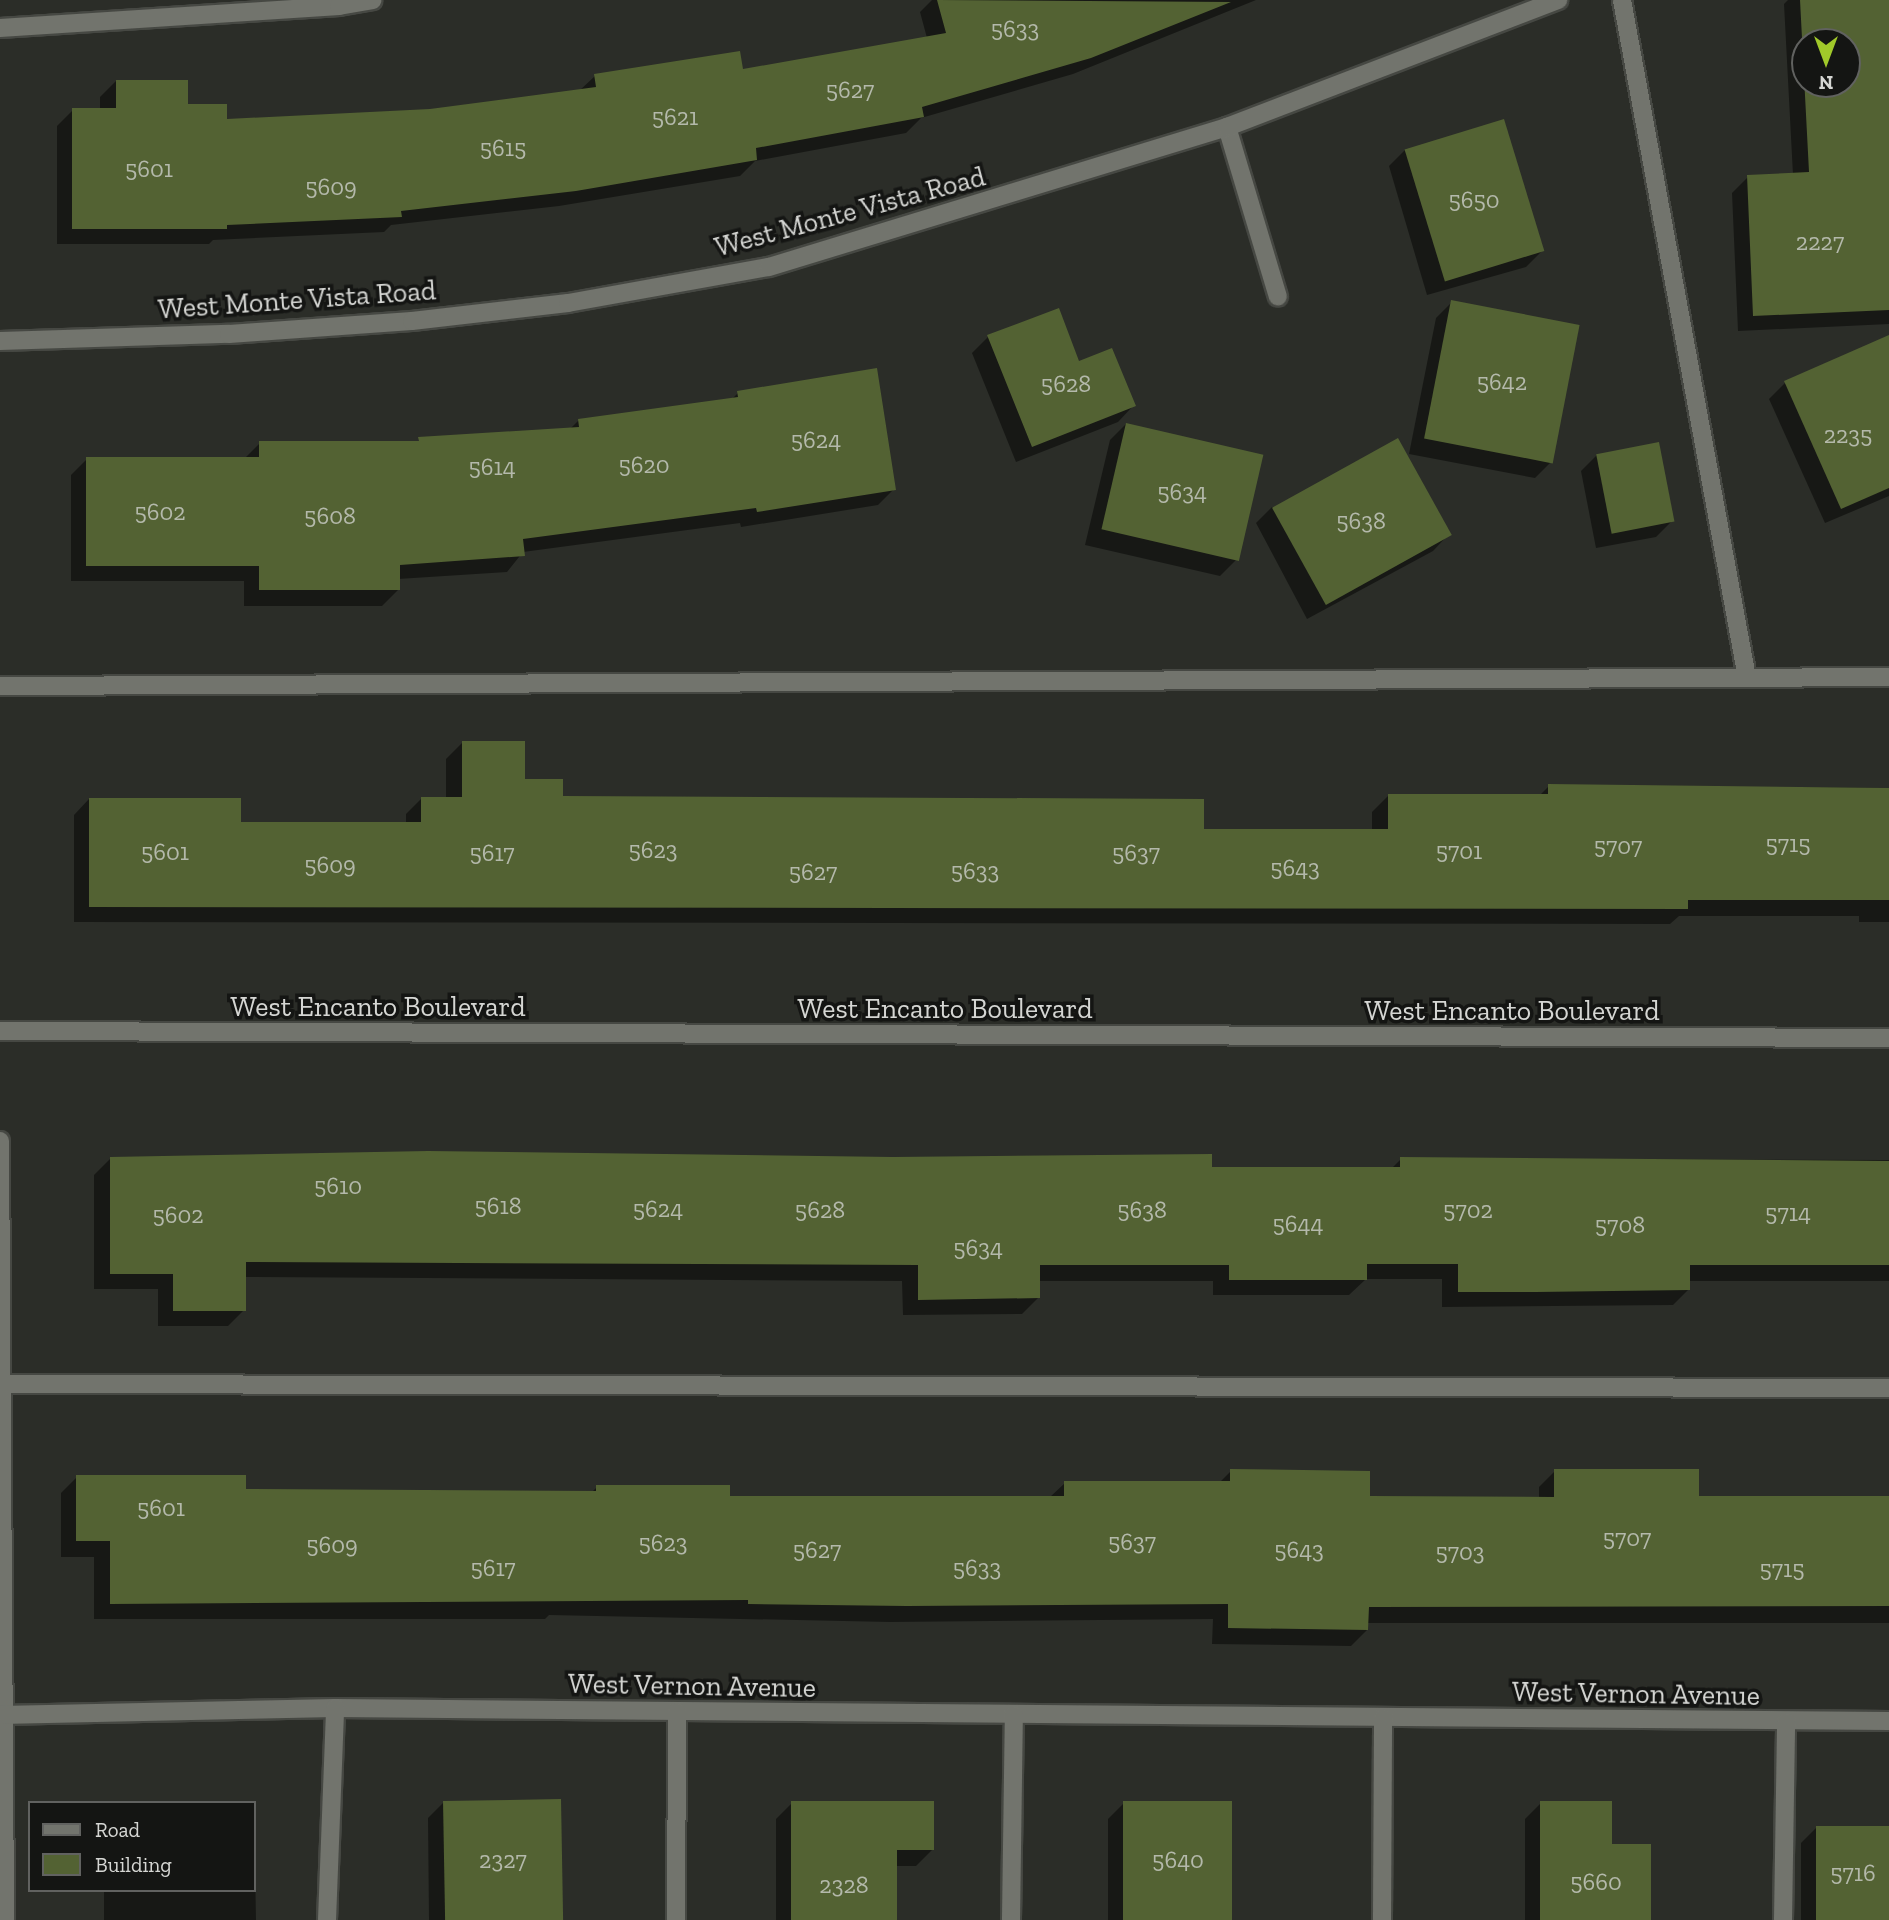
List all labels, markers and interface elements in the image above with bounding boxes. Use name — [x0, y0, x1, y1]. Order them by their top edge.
house number: 5633 — [991, 15, 1039, 43]
north arrow — [1791, 28, 1861, 98]
text: N — [1819, 71, 1833, 94]
house number: 5627 — [826, 76, 874, 104]
house number: 5621 — [652, 103, 698, 131]
house number: 5615 — [480, 134, 526, 162]
house number: 5601 — [125, 155, 173, 183]
street label: West Monte Vista Road — [711, 160, 989, 264]
house number: 5609 — [305, 173, 357, 201]
house number: 5650 — [1448, 186, 1500, 214]
house number: 2227 — [1796, 228, 1844, 256]
street label: West Monte Vista Road — [156, 273, 438, 327]
house number: 5642 — [1477, 368, 1527, 396]
house number: 5628 — [1041, 370, 1091, 398]
house number: 2235 — [1824, 421, 1872, 449]
house number: 5624 — [791, 426, 841, 454]
house number: 5620 — [618, 451, 670, 479]
house number: 5614 — [468, 453, 516, 481]
house number: 5634 — [1157, 478, 1207, 506]
house number: 5602 — [134, 498, 186, 526]
house number: 5608 — [304, 502, 356, 530]
house number: 5638 — [1336, 507, 1386, 535]
house number: 5715 — [1765, 830, 1811, 858]
house number: 5707 — [1594, 832, 1642, 860]
house number: 5623 — [628, 836, 678, 864]
house number: 5701 — [1436, 837, 1482, 865]
house number: 5601 — [141, 838, 189, 866]
house number: 5617 — [469, 839, 515, 867]
house number: 5637 — [1112, 839, 1160, 867]
house number: 5609 — [304, 851, 356, 879]
house number: 5643 — [1270, 854, 1320, 882]
house number: 5633 — [951, 857, 999, 885]
house number: 5627 — [789, 858, 837, 886]
street label: West Encanto Boulevard — [230, 990, 526, 1024]
street label: West Encanto Boulevard — [797, 992, 1093, 1026]
street label: West Encanto Boulevard — [1364, 994, 1660, 1028]
house number: 5610 — [314, 1172, 362, 1200]
house number: 5618 — [474, 1192, 522, 1220]
house number: 5624 — [633, 1195, 683, 1223]
house number: 5628 — [795, 1196, 845, 1224]
house number: 5638 — [1117, 1196, 1167, 1224]
house number: 5702 — [1443, 1196, 1493, 1224]
house number: 5714 — [1765, 1199, 1811, 1227]
house number: 5602 — [152, 1201, 204, 1229]
house number: 5644 — [1273, 1210, 1323, 1238]
house number: 5708 — [1595, 1211, 1645, 1239]
house number: 5634 — [953, 1234, 1003, 1262]
house number: 5601 — [137, 1494, 185, 1522]
house number: 5707 — [1603, 1524, 1651, 1552]
house number: 5637 — [1108, 1528, 1156, 1556]
house number: 5623 — [638, 1529, 688, 1557]
house number: 5609 — [306, 1531, 358, 1559]
house number: 5627 — [793, 1536, 841, 1564]
house number: 5643 — [1274, 1536, 1324, 1564]
house number: 5703 — [1435, 1538, 1485, 1566]
house number: 5617 — [470, 1554, 516, 1582]
house number: 5633 — [953, 1554, 1001, 1582]
house number: 5715 — [1759, 1555, 1805, 1583]
street label: West Vernon Avenue — [567, 1667, 817, 1705]
street label: West Vernon Avenue — [1511, 1675, 1761, 1713]
legend — [28, 1801, 256, 1892]
text: Road — [95, 1817, 140, 1842]
house number: 2327 — [479, 1846, 527, 1874]
house number: 5640 — [1152, 1846, 1204, 1874]
text: Building — [95, 1852, 172, 1877]
house number: 5716 — [1830, 1859, 1876, 1887]
house number: 5660 — [1570, 1868, 1622, 1896]
house number: 2328 — [819, 1871, 869, 1899]

